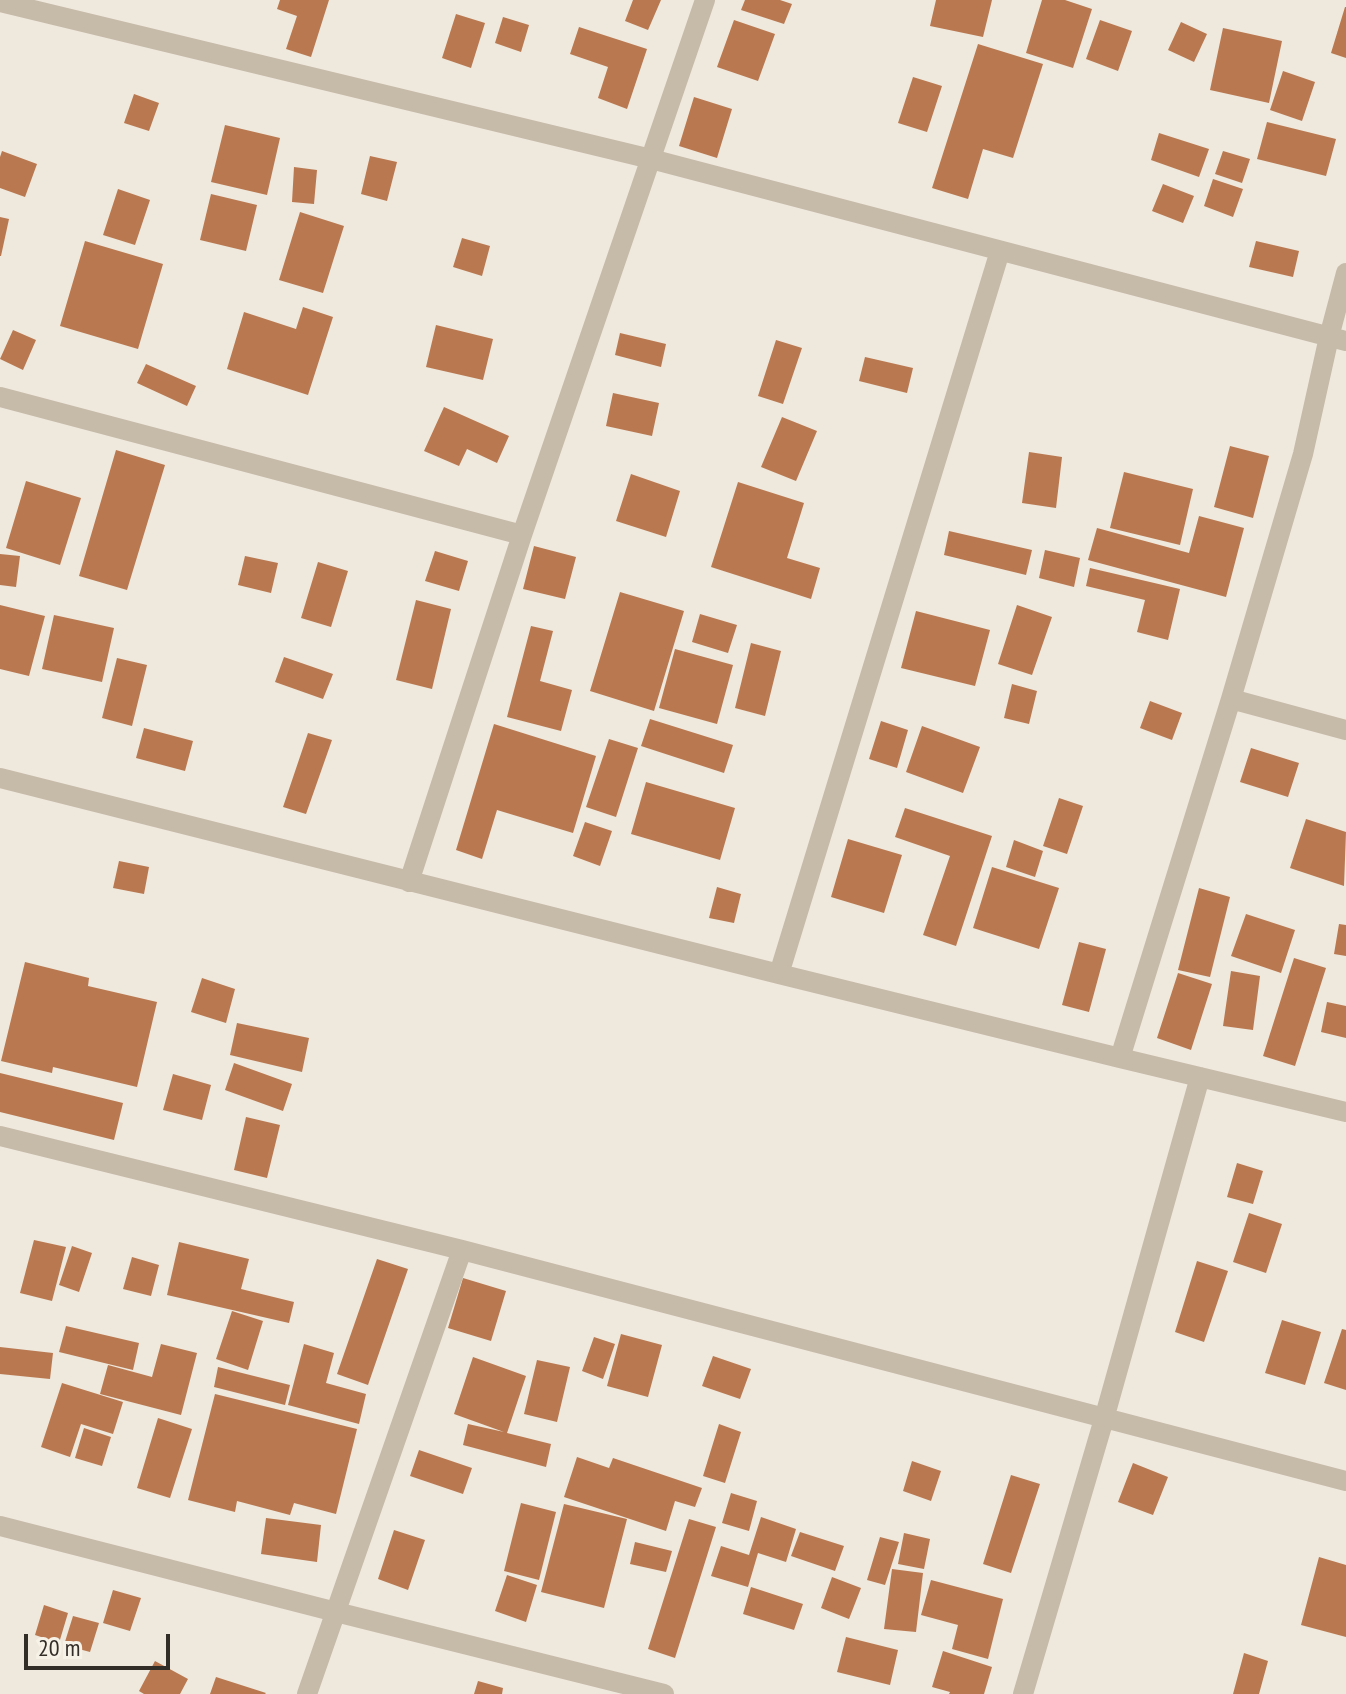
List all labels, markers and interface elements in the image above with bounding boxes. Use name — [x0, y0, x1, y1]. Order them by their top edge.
scale bar — [28, 1618, 174, 1668]
text: 20 m — [38, 1632, 80, 1663]

